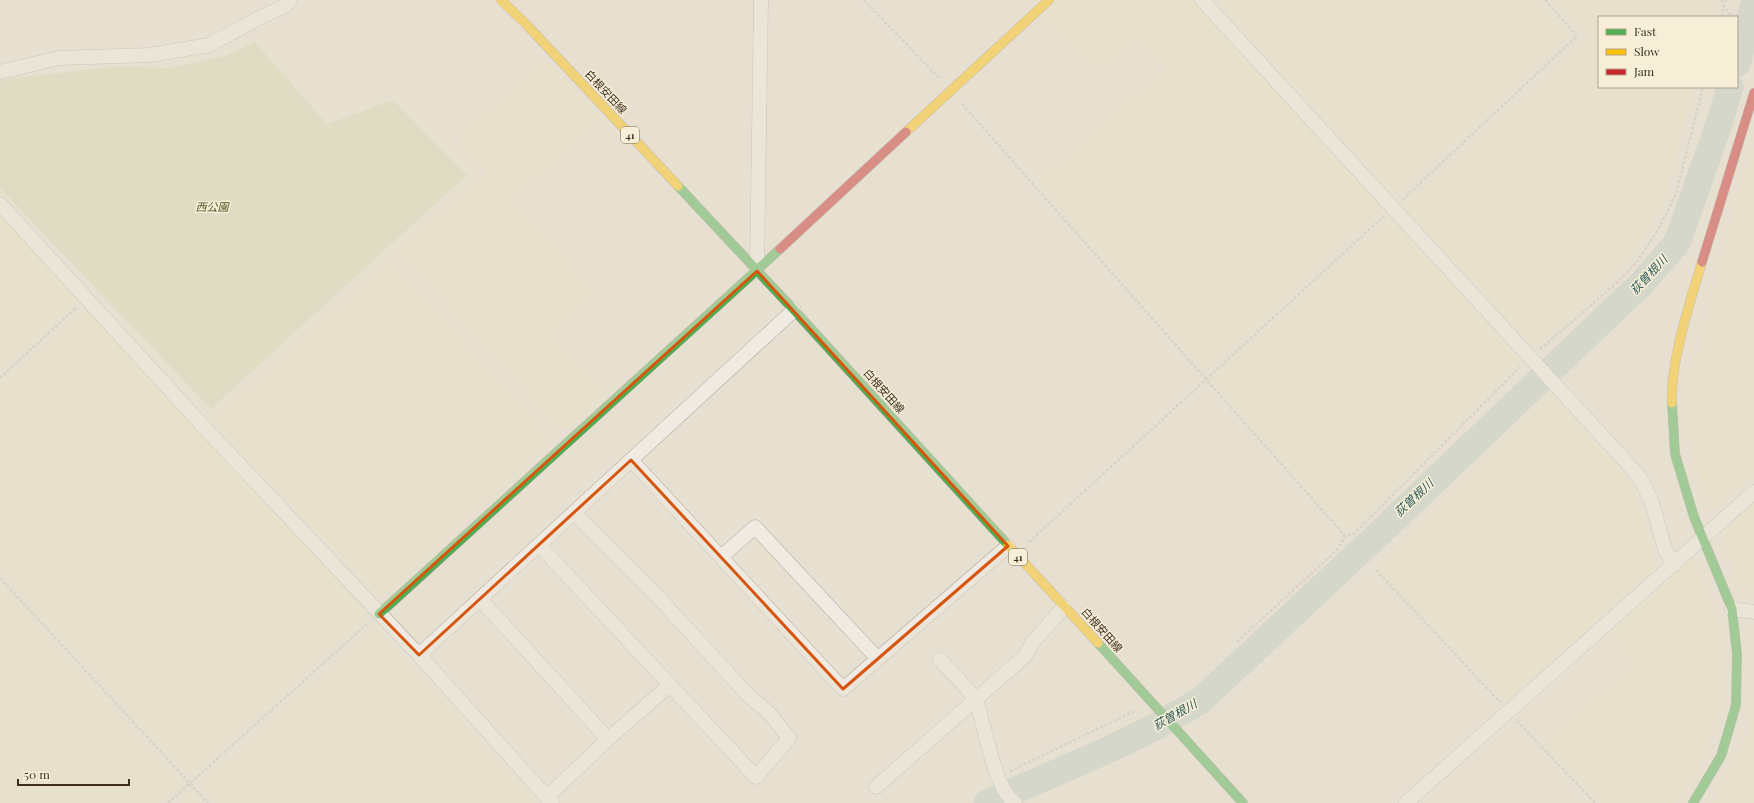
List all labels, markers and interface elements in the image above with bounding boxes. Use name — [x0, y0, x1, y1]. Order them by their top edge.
legend — [1598, 16, 1738, 88]
text: Fast — [1634, 23, 1657, 39]
text: Slow — [1634, 43, 1660, 59]
text: Jam — [1633, 63, 1655, 79]
street label: 白根安田線 — [582, 66, 631, 117]
road number: 41 — [621, 127, 639, 143]
park label: 西公園 — [196, 199, 230, 214]
water label: 荻曽根川 — [1626, 250, 1672, 297]
street label: 白根安田線 — [860, 365, 908, 416]
water label: 荻曽根川 — [1390, 474, 1438, 519]
road number: 41 — [1009, 549, 1027, 565]
street label: 白根安田線 — [1078, 604, 1126, 655]
water label: 荻曽根川 — [1150, 694, 1201, 733]
scale bar — [18, 761, 129, 787]
text: 50 m — [24, 766, 50, 782]

